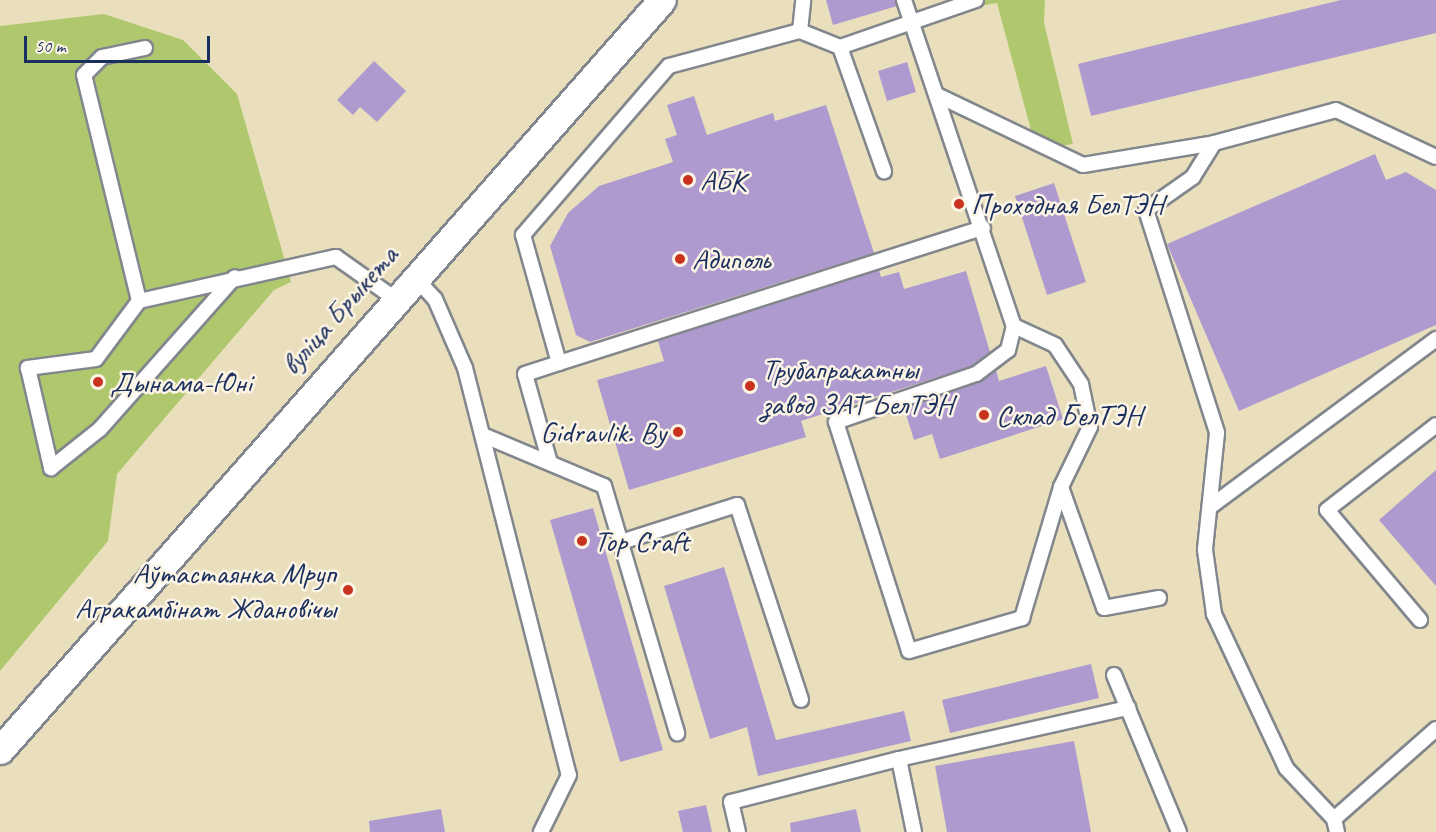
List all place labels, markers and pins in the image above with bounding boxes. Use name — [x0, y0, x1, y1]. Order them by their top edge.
place label: АБК — [700, 162, 745, 198]
marker: АБК — [681, 173, 695, 187]
place label: Проходная БелТЭН — [971, 186, 1165, 222]
marker: Проходная БелТЭН — [952, 197, 966, 211]
place label: Адиполь — [692, 241, 771, 277]
marker: Адиполь — [673, 252, 687, 266]
place label: Трубапракатны завод ЗАТ БелТЭН — [762, 351, 952, 422]
place label: Дынама-Юні — [110, 364, 252, 400]
marker: Дынама-Юні — [91, 375, 105, 389]
marker: Трубапракатны завод ЗАТ БелТЭН — [743, 379, 757, 393]
place label: Склад БелТЭН — [996, 397, 1141, 433]
marker: Склад БелТЭН — [977, 408, 991, 422]
place label: Gidravlik. By — [540, 414, 666, 450]
marker: Gidravlik. By — [671, 425, 685, 439]
place label: Top Craft — [594, 523, 690, 559]
marker: Top Craft — [575, 534, 589, 548]
place label: Аўтастаянка Мруп Агракамбінат Ждановічы — [73, 555, 336, 626]
marker: Аўтастаянка Мруп Агракамбінат Ждановічы — [341, 583, 355, 597]

